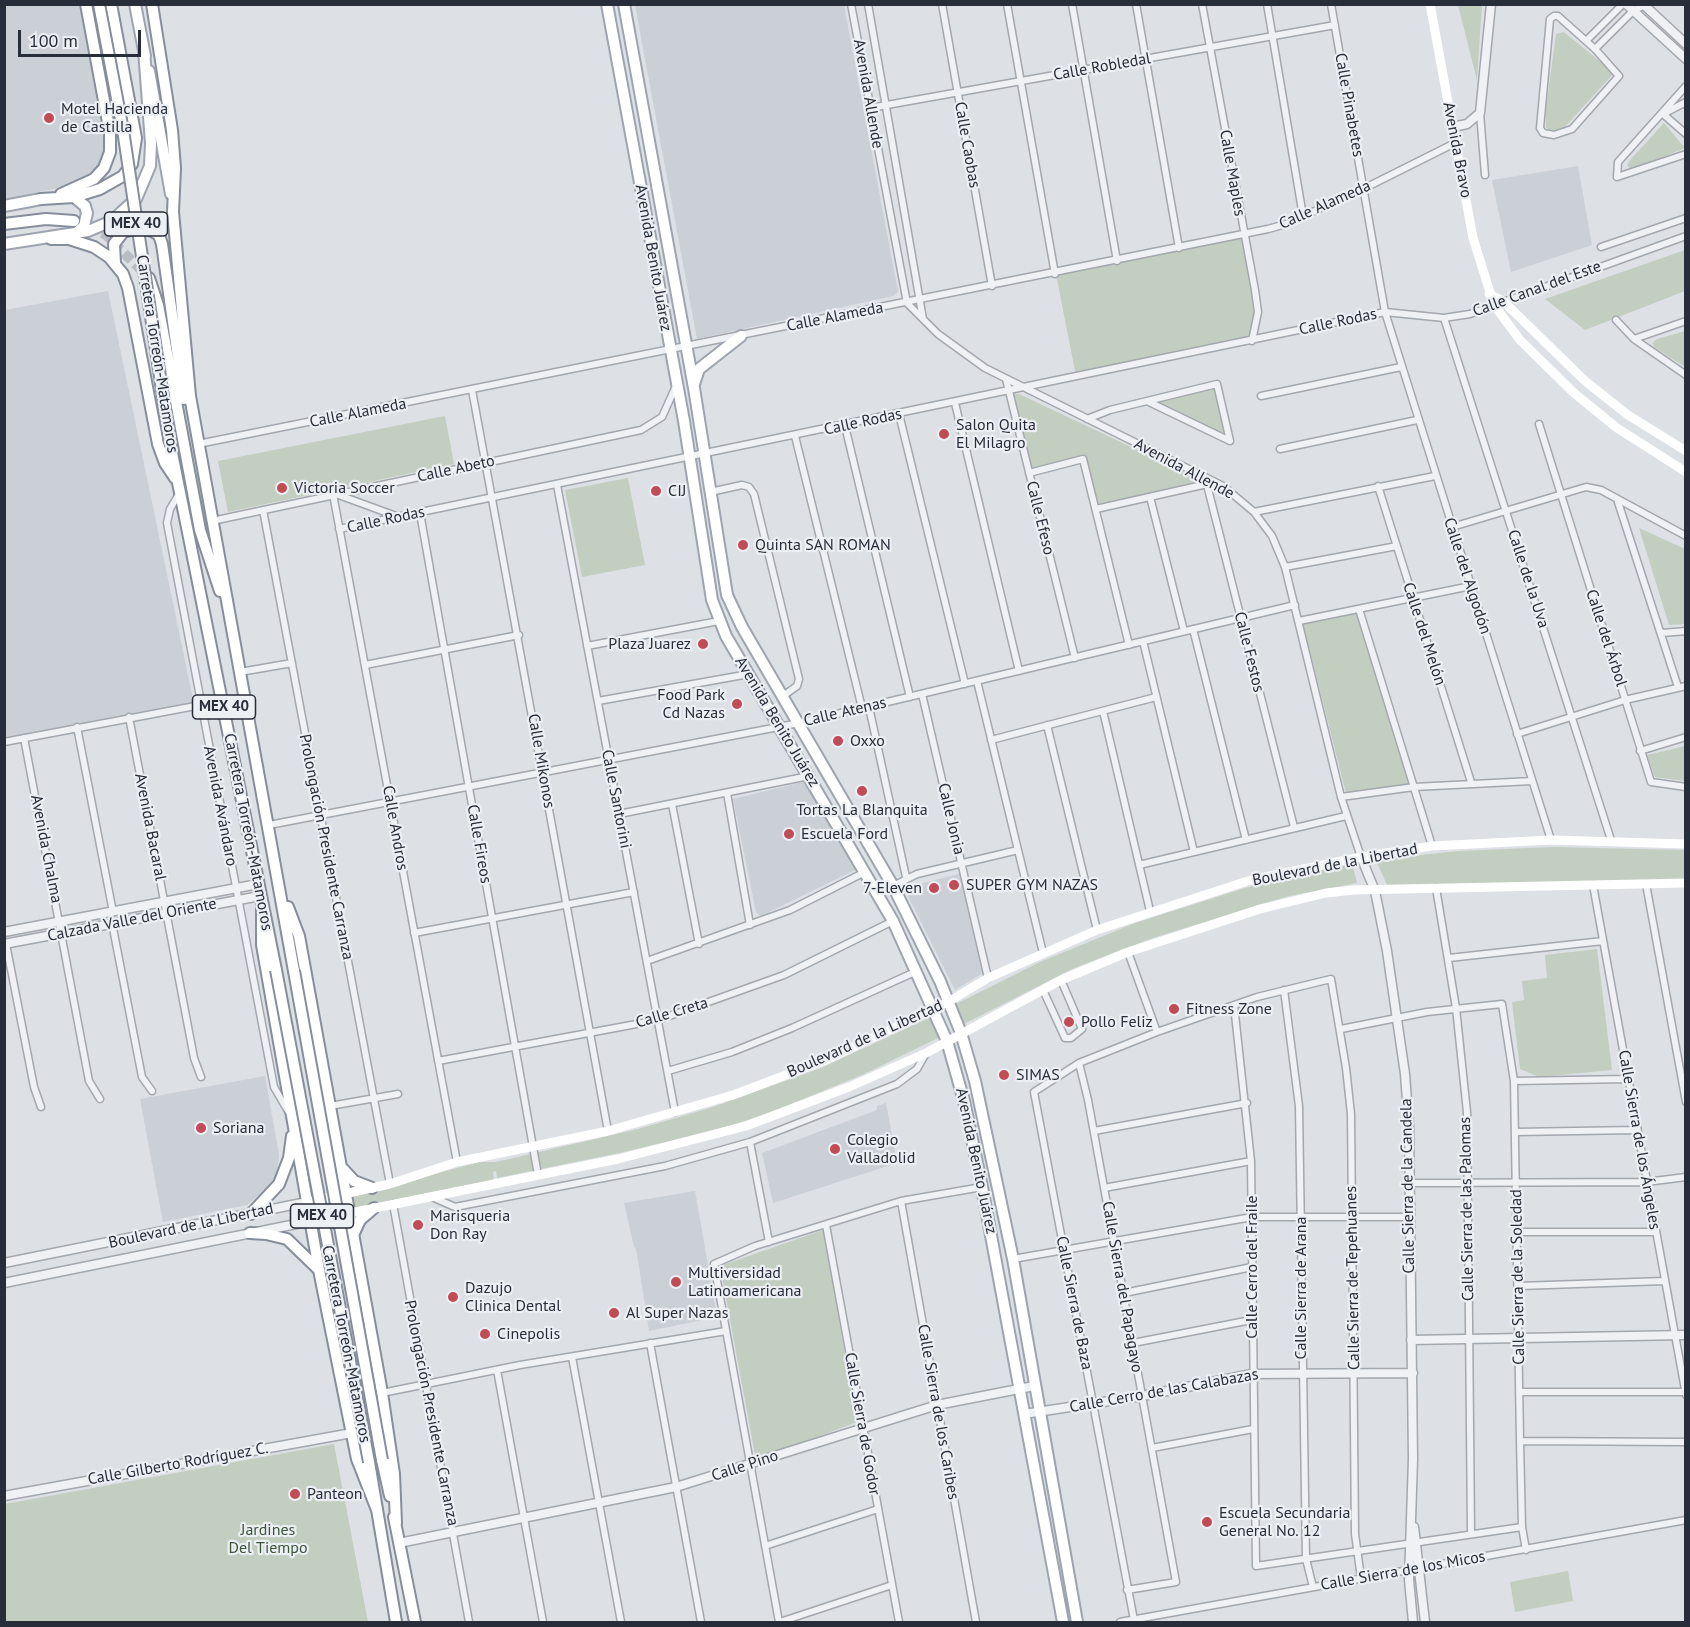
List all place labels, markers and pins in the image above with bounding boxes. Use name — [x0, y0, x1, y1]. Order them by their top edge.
place label: Motel Hacienda de Castilla — [61, 99, 168, 137]
marker: Motel Hacienda de Castilla — [42, 111, 56, 125]
place label: Salon Quita El Milagro — [956, 415, 1036, 453]
marker: Salon Quita El Milagro — [937, 427, 951, 441]
place label: Victoria Soccer — [294, 478, 395, 498]
marker: Victoria Soccer — [275, 481, 289, 495]
place label: CIJ — [668, 481, 686, 501]
marker: CIJ — [649, 484, 663, 498]
place label: Quinta SAN ROMAN — [755, 535, 891, 555]
marker: Quinta SAN ROMAN — [736, 538, 750, 552]
place label: Plaza Juarez — [608, 634, 691, 654]
marker: Plaza Juarez — [696, 637, 710, 651]
place label: Food Park Cd Nazas — [657, 685, 725, 723]
marker: Food Park Cd Nazas — [730, 697, 744, 711]
place label: Oxxo — [850, 731, 885, 751]
marker: Oxxo — [831, 734, 845, 748]
marker: Tortas La Blanquita — [855, 784, 869, 798]
place label: Tortas La Blanquita — [796, 800, 928, 820]
place label: Escuela Ford — [801, 824, 888, 844]
marker: Escuela Ford — [782, 827, 796, 841]
place label: SUPER GYM NAZAS — [966, 875, 1098, 895]
place label: 7-Eleven — [863, 878, 922, 898]
marker: SUPER GYM NAZAS — [947, 878, 961, 892]
marker: 7-Eleven — [927, 881, 941, 895]
place label: Fitness Zone — [1186, 999, 1272, 1019]
marker: Fitness Zone — [1167, 1002, 1181, 1016]
place label: Pollo Feliz — [1081, 1012, 1153, 1032]
marker: Pollo Feliz — [1062, 1015, 1076, 1029]
place label: SIMAS — [1016, 1065, 1060, 1085]
marker: SIMAS — [997, 1068, 1011, 1082]
place label: Soriana — [213, 1118, 264, 1138]
marker: Soriana — [194, 1121, 208, 1135]
place label: Colegio Valladolid — [847, 1130, 915, 1168]
marker: Colegio Valladolid — [828, 1142, 842, 1156]
place label: Marisqueria Don Ray — [430, 1206, 510, 1244]
marker: Marisqueria Don Ray — [411, 1218, 425, 1232]
place label: Multiversidad Latinoamericana — [688, 1263, 802, 1301]
marker: Multiversidad Latinoamericana — [669, 1275, 683, 1289]
place label: Dazujo Clinica Dental — [465, 1278, 561, 1316]
marker: Dazujo Clinica Dental — [446, 1290, 460, 1304]
place label: Al Super Nazas — [626, 1303, 728, 1323]
marker: Al Super Nazas — [607, 1306, 621, 1320]
place label: Cinepolis — [497, 1324, 560, 1344]
marker: Cinepolis — [478, 1327, 492, 1341]
place label: Panteon — [307, 1484, 363, 1504]
marker: Panteon — [288, 1487, 302, 1501]
place label: Escuela Secundaria General No. 12 — [1219, 1503, 1350, 1541]
marker: Escuela Secundaria General No. 12 — [1200, 1515, 1214, 1529]

